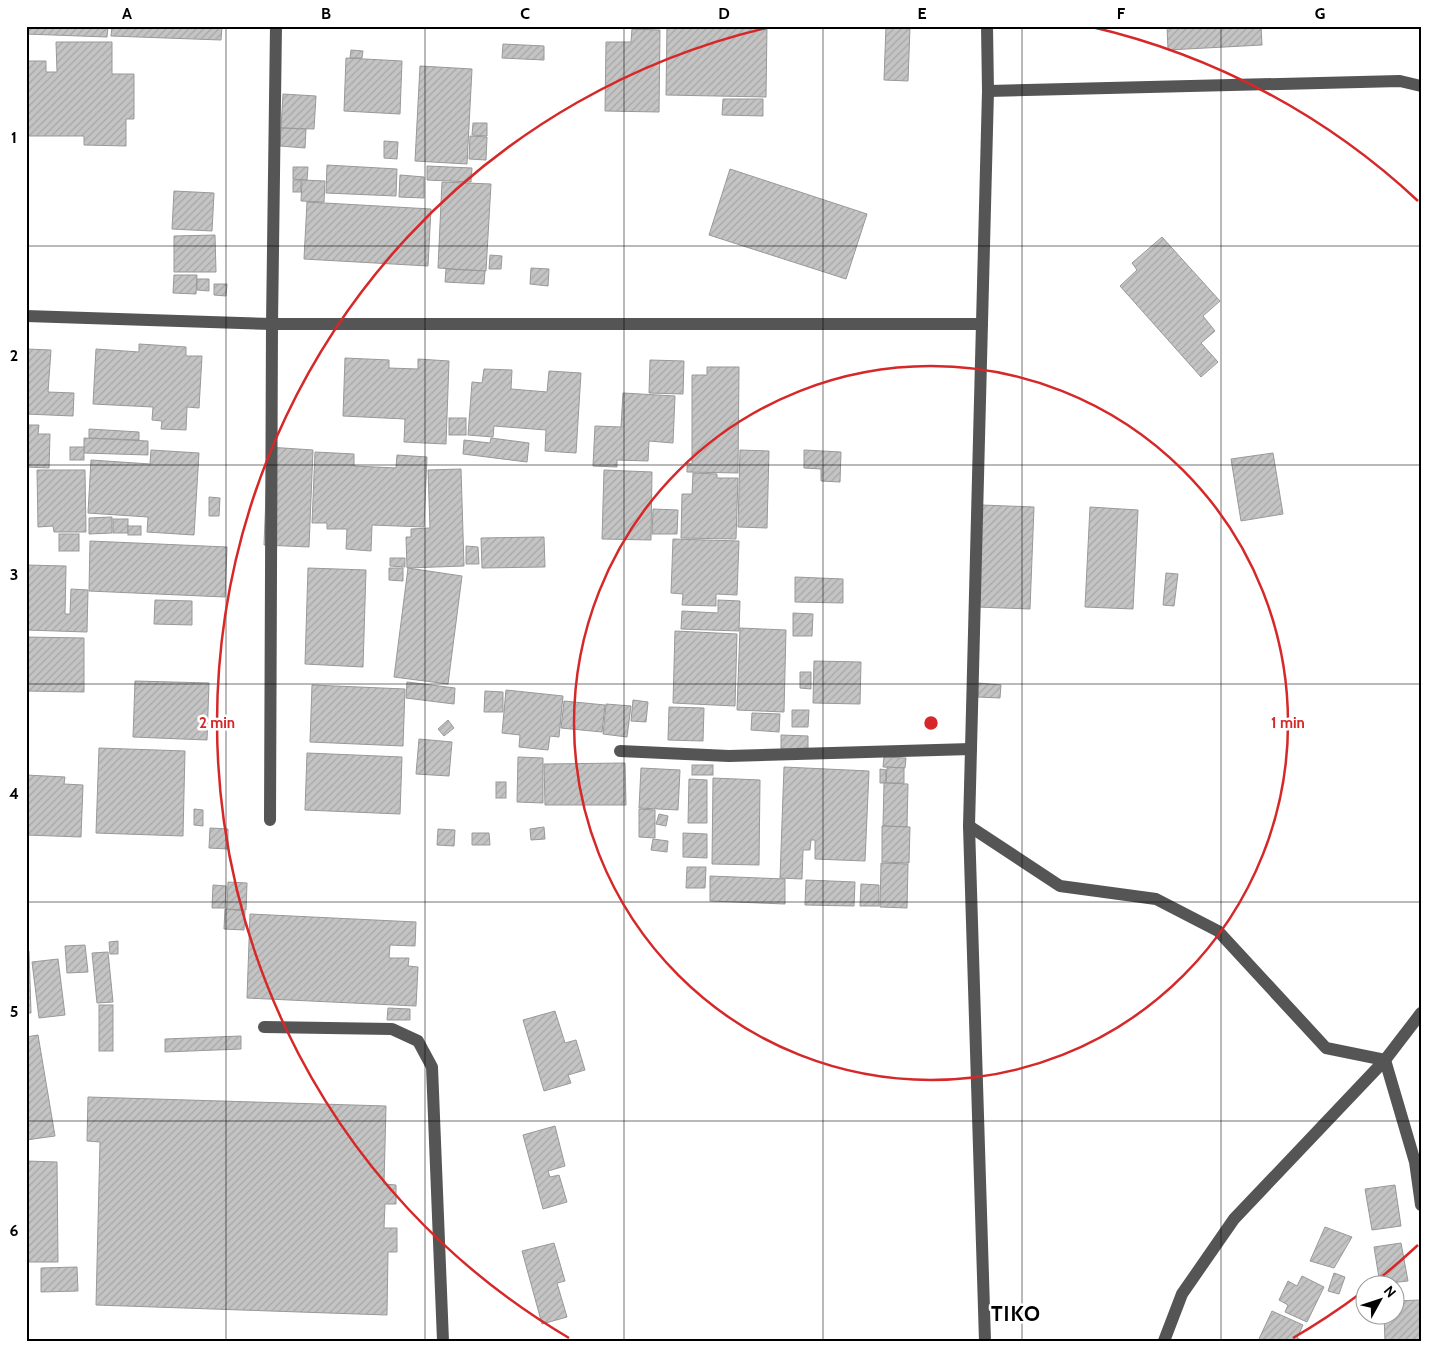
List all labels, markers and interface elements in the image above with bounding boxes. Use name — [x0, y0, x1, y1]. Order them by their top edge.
text: A — [122, 4, 132, 23]
text: B — [321, 4, 331, 23]
text: C — [520, 4, 530, 23]
text: D — [718, 4, 730, 23]
text: E — [917, 4, 927, 23]
text: F — [1117, 4, 1126, 23]
text: G — [1315, 4, 1325, 23]
text: 1 — [11, 128, 17, 147]
text: 2 — [10, 346, 18, 365]
text: 3 — [10, 565, 18, 584]
text: 2 min — [199, 714, 235, 732]
centre of rings — [922, 714, 940, 732]
text: 1 min — [1271, 714, 1305, 732]
text: 4 — [9, 784, 19, 803]
text: 5 — [10, 1002, 18, 1021]
text: 6 — [10, 1221, 19, 1240]
north arrow — [1354, 1274, 1404, 1324]
text: N — [1380, 1282, 1400, 1301]
district label: TIKO — [991, 1301, 1041, 1326]

